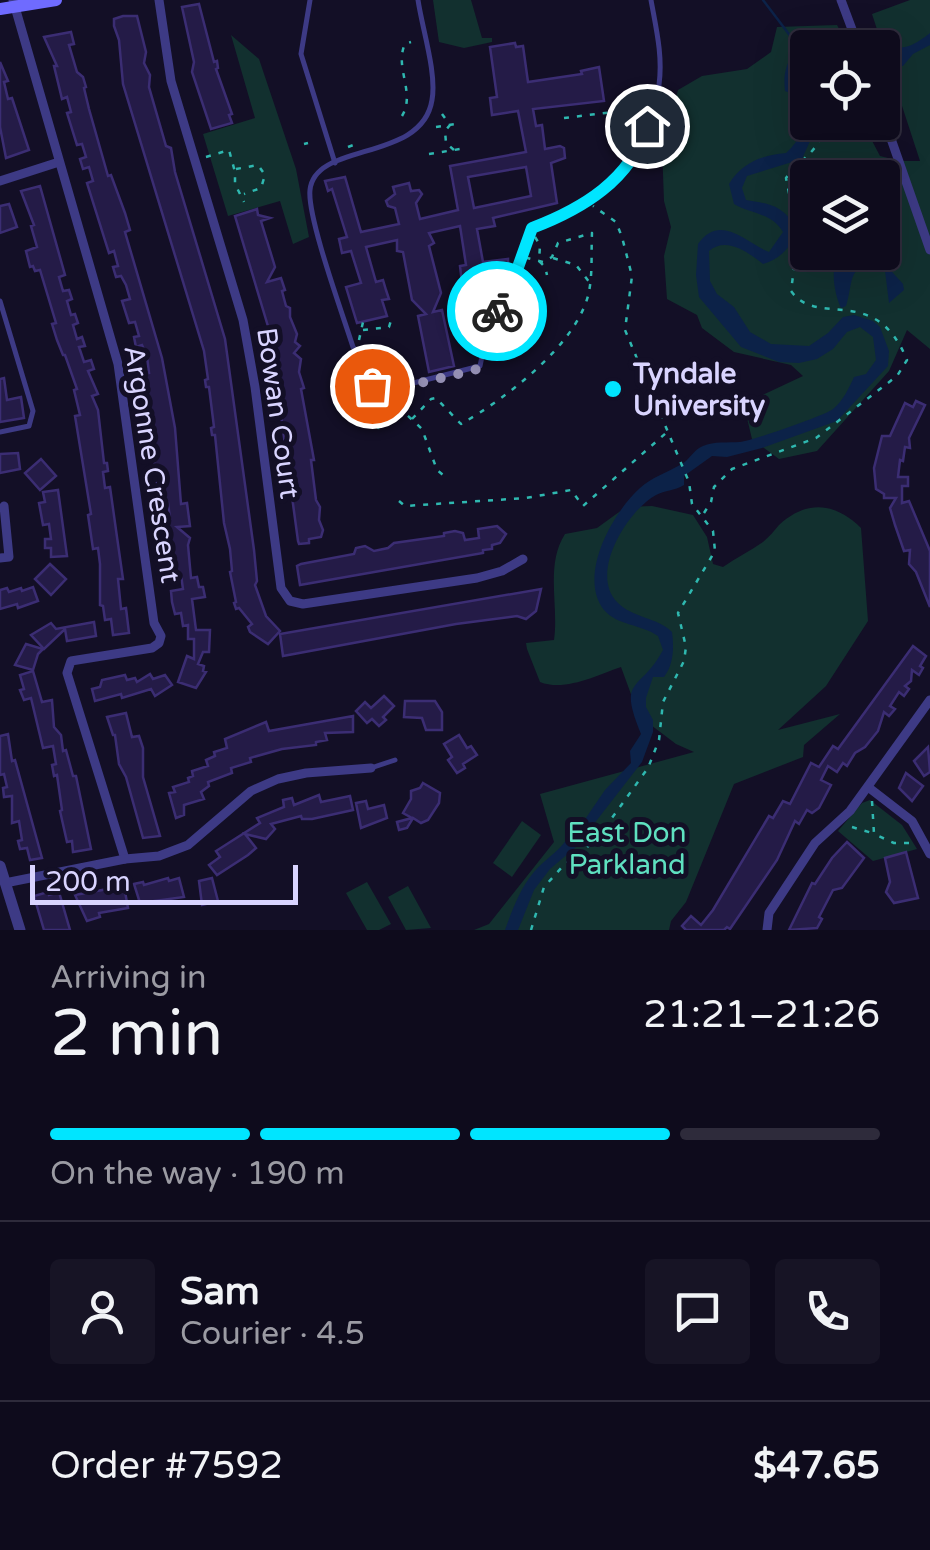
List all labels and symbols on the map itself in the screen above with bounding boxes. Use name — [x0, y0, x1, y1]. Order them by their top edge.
pin — [605, 84, 690, 169]
courier — [447, 261, 547, 361]
street label: Bowan Court — [249, 325, 307, 501]
street label: Argonne Crescent — [116, 343, 188, 586]
pin — [330, 344, 415, 429]
place label: Tyndale University — [632, 357, 765, 423]
marker: Tyndale University — [602, 378, 624, 400]
park label: East Don Parkland — [567, 816, 687, 882]
scale bar — [30, 860, 298, 904]

